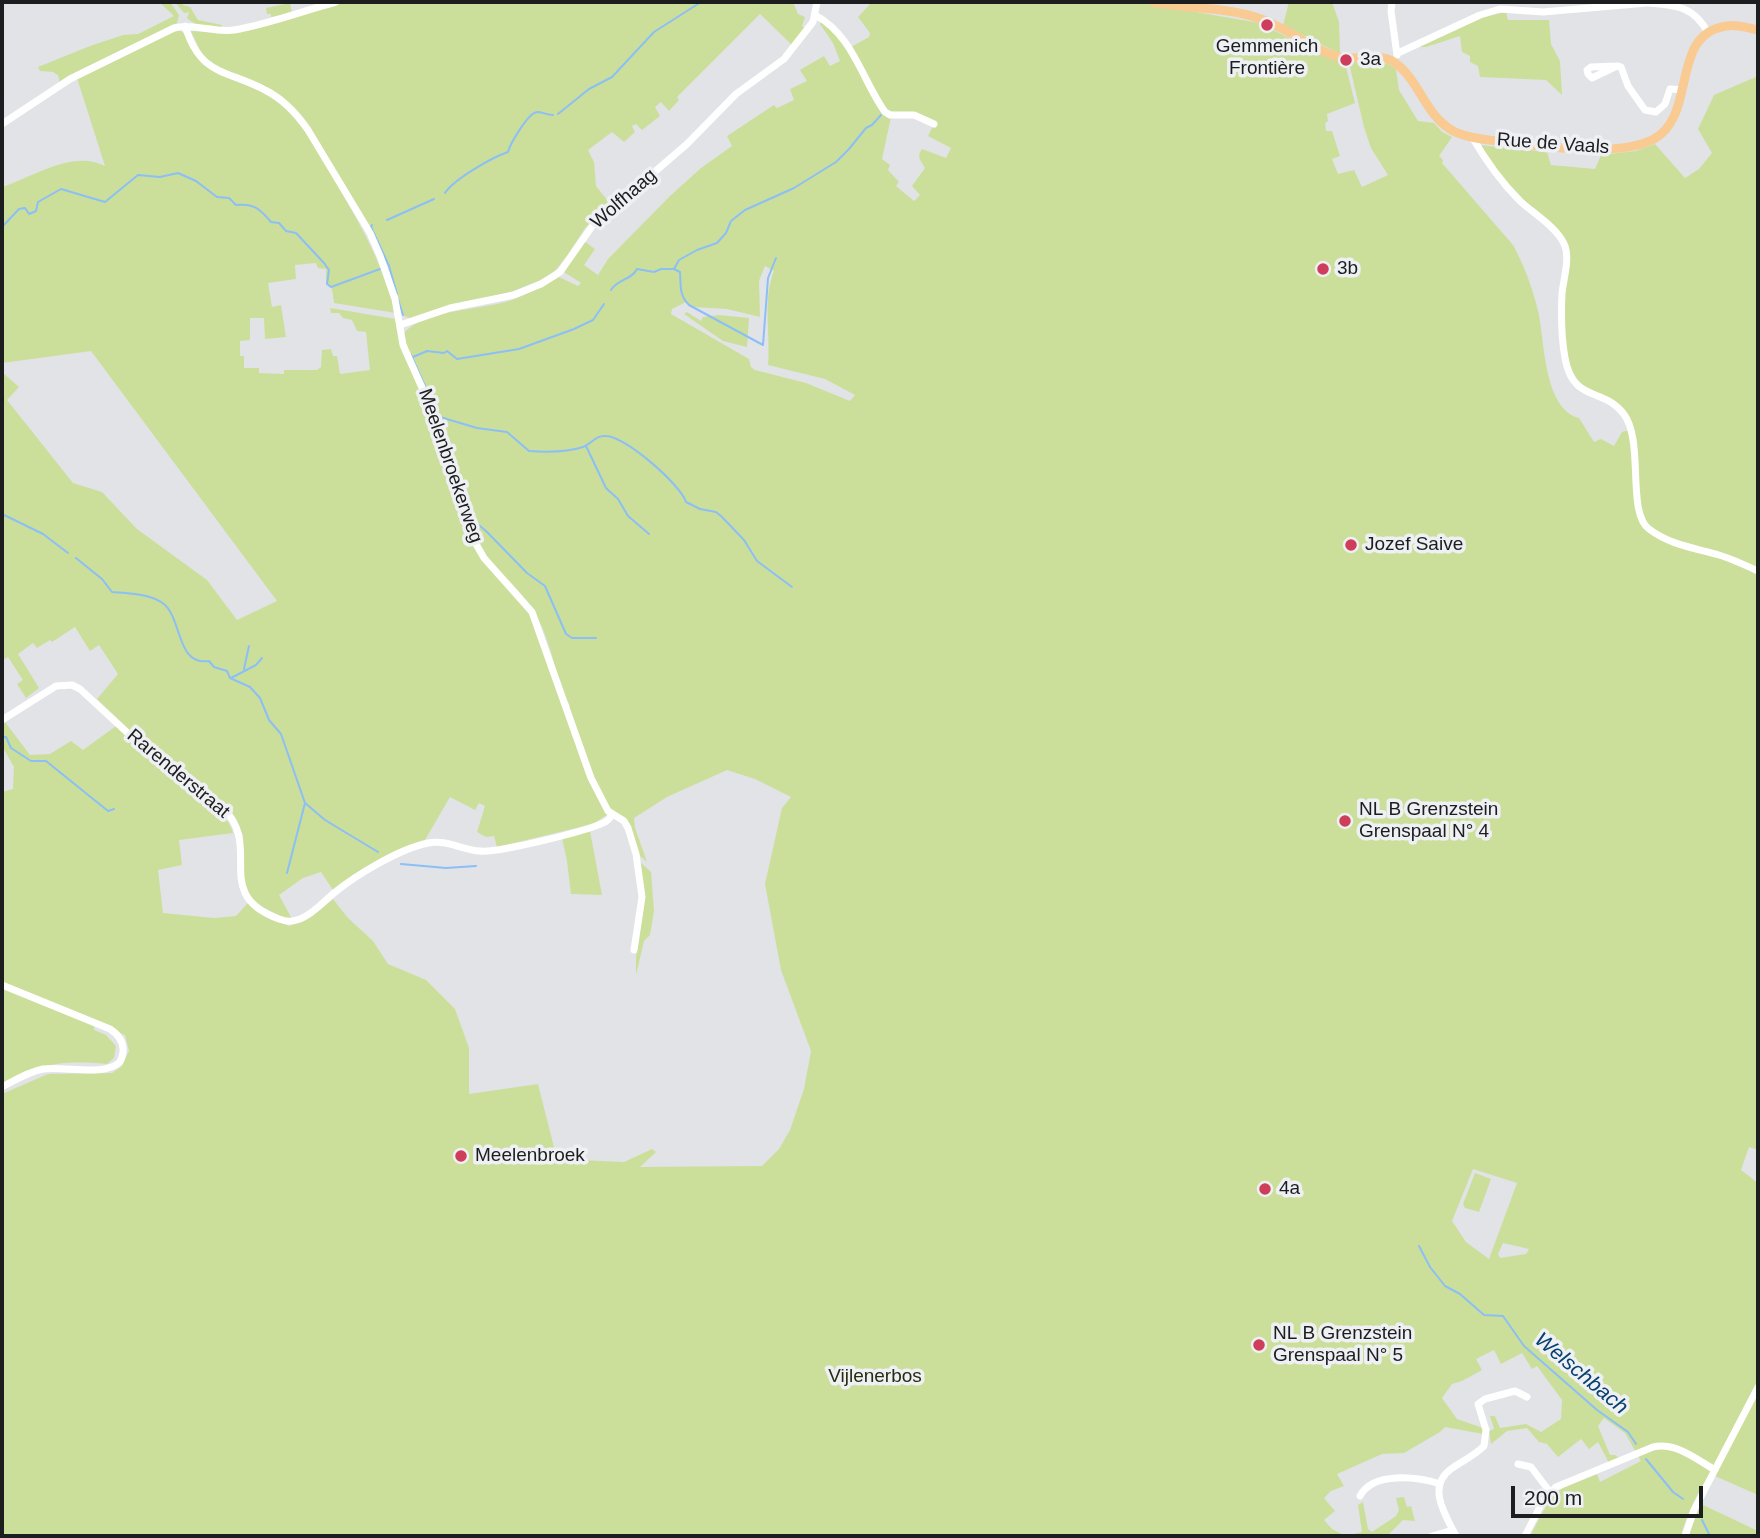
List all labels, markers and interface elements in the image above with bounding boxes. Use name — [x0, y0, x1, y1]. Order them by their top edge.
marker: Gemmenich Frontière — [1259, 17, 1275, 33]
place label: Gemmenich Frontière — [1216, 36, 1318, 80]
place label: 3a — [1360, 49, 1381, 71]
marker: 3a — [1338, 52, 1354, 68]
street label: Rue de Vaals — [1496, 129, 1610, 159]
street label: Wolfhaag — [586, 164, 662, 234]
place label: 3b — [1337, 258, 1358, 280]
marker: 3b — [1315, 261, 1331, 277]
street label: Meelenbroekerweg — [413, 386, 487, 546]
place label: Jozef Saive — [1365, 534, 1463, 556]
marker: Jozef Saive — [1343, 537, 1359, 553]
street label: Rarenderstraat — [122, 725, 234, 823]
place label: NL B Grenzstein Grenspaal N° 4 — [1359, 799, 1498, 843]
marker: NL B Grenzstein Grenspaal N° 4 — [1337, 813, 1353, 829]
place label: Meelenbroek — [475, 1145, 585, 1167]
marker: Meelenbroek — [453, 1148, 469, 1164]
place label: 4a — [1279, 1178, 1300, 1200]
marker: 4a — [1257, 1181, 1273, 1197]
place label: NL B Grenzstein Grenspaal N° 5 — [1273, 1323, 1412, 1367]
water label: Welschbach — [1529, 1328, 1633, 1420]
marker: NL B Grenzstein Grenspaal N° 5 — [1251, 1337, 1267, 1353]
park label: Vijlenerbos — [828, 1366, 922, 1388]
scale bar — [1515, 1472, 1708, 1516]
text: 200 m — [1524, 1486, 1582, 1509]

